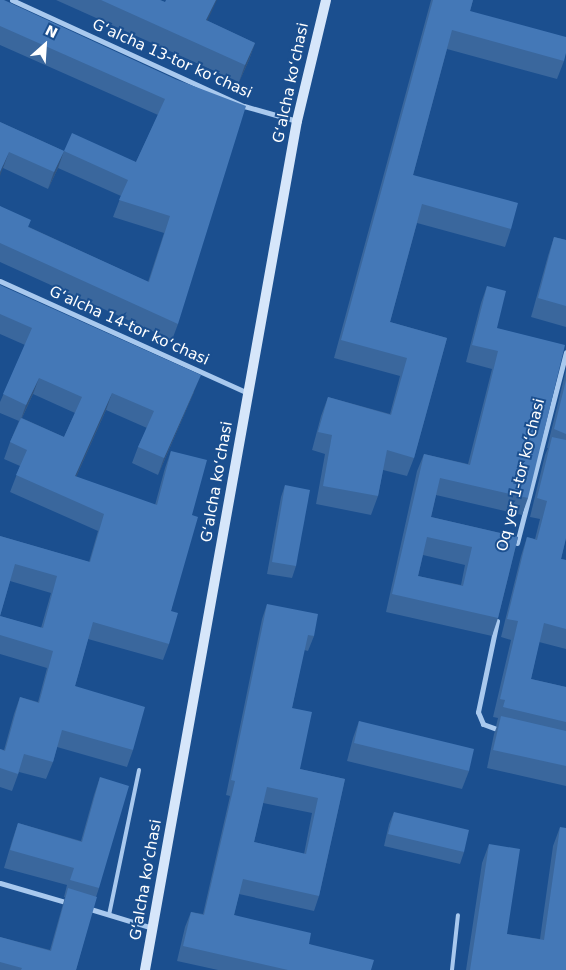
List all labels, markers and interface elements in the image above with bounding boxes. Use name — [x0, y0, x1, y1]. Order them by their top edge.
street label: Gʻalcha 13-tor koʻchasi — [89, 16, 255, 102]
north arrow — [20, 20, 70, 70]
street label: Gʻalcha koʻchasi — [269, 21, 313, 145]
text: N — [43, 22, 60, 41]
street label: Gʻalcha 14-tor koʻchasi — [46, 283, 212, 369]
street label: Oq yer 1-tor koʻchasi — [493, 397, 549, 553]
street label: Gʻalcha koʻchasi — [198, 420, 236, 544]
street label: Gʻalcha koʻchasi — [127, 818, 165, 942]

